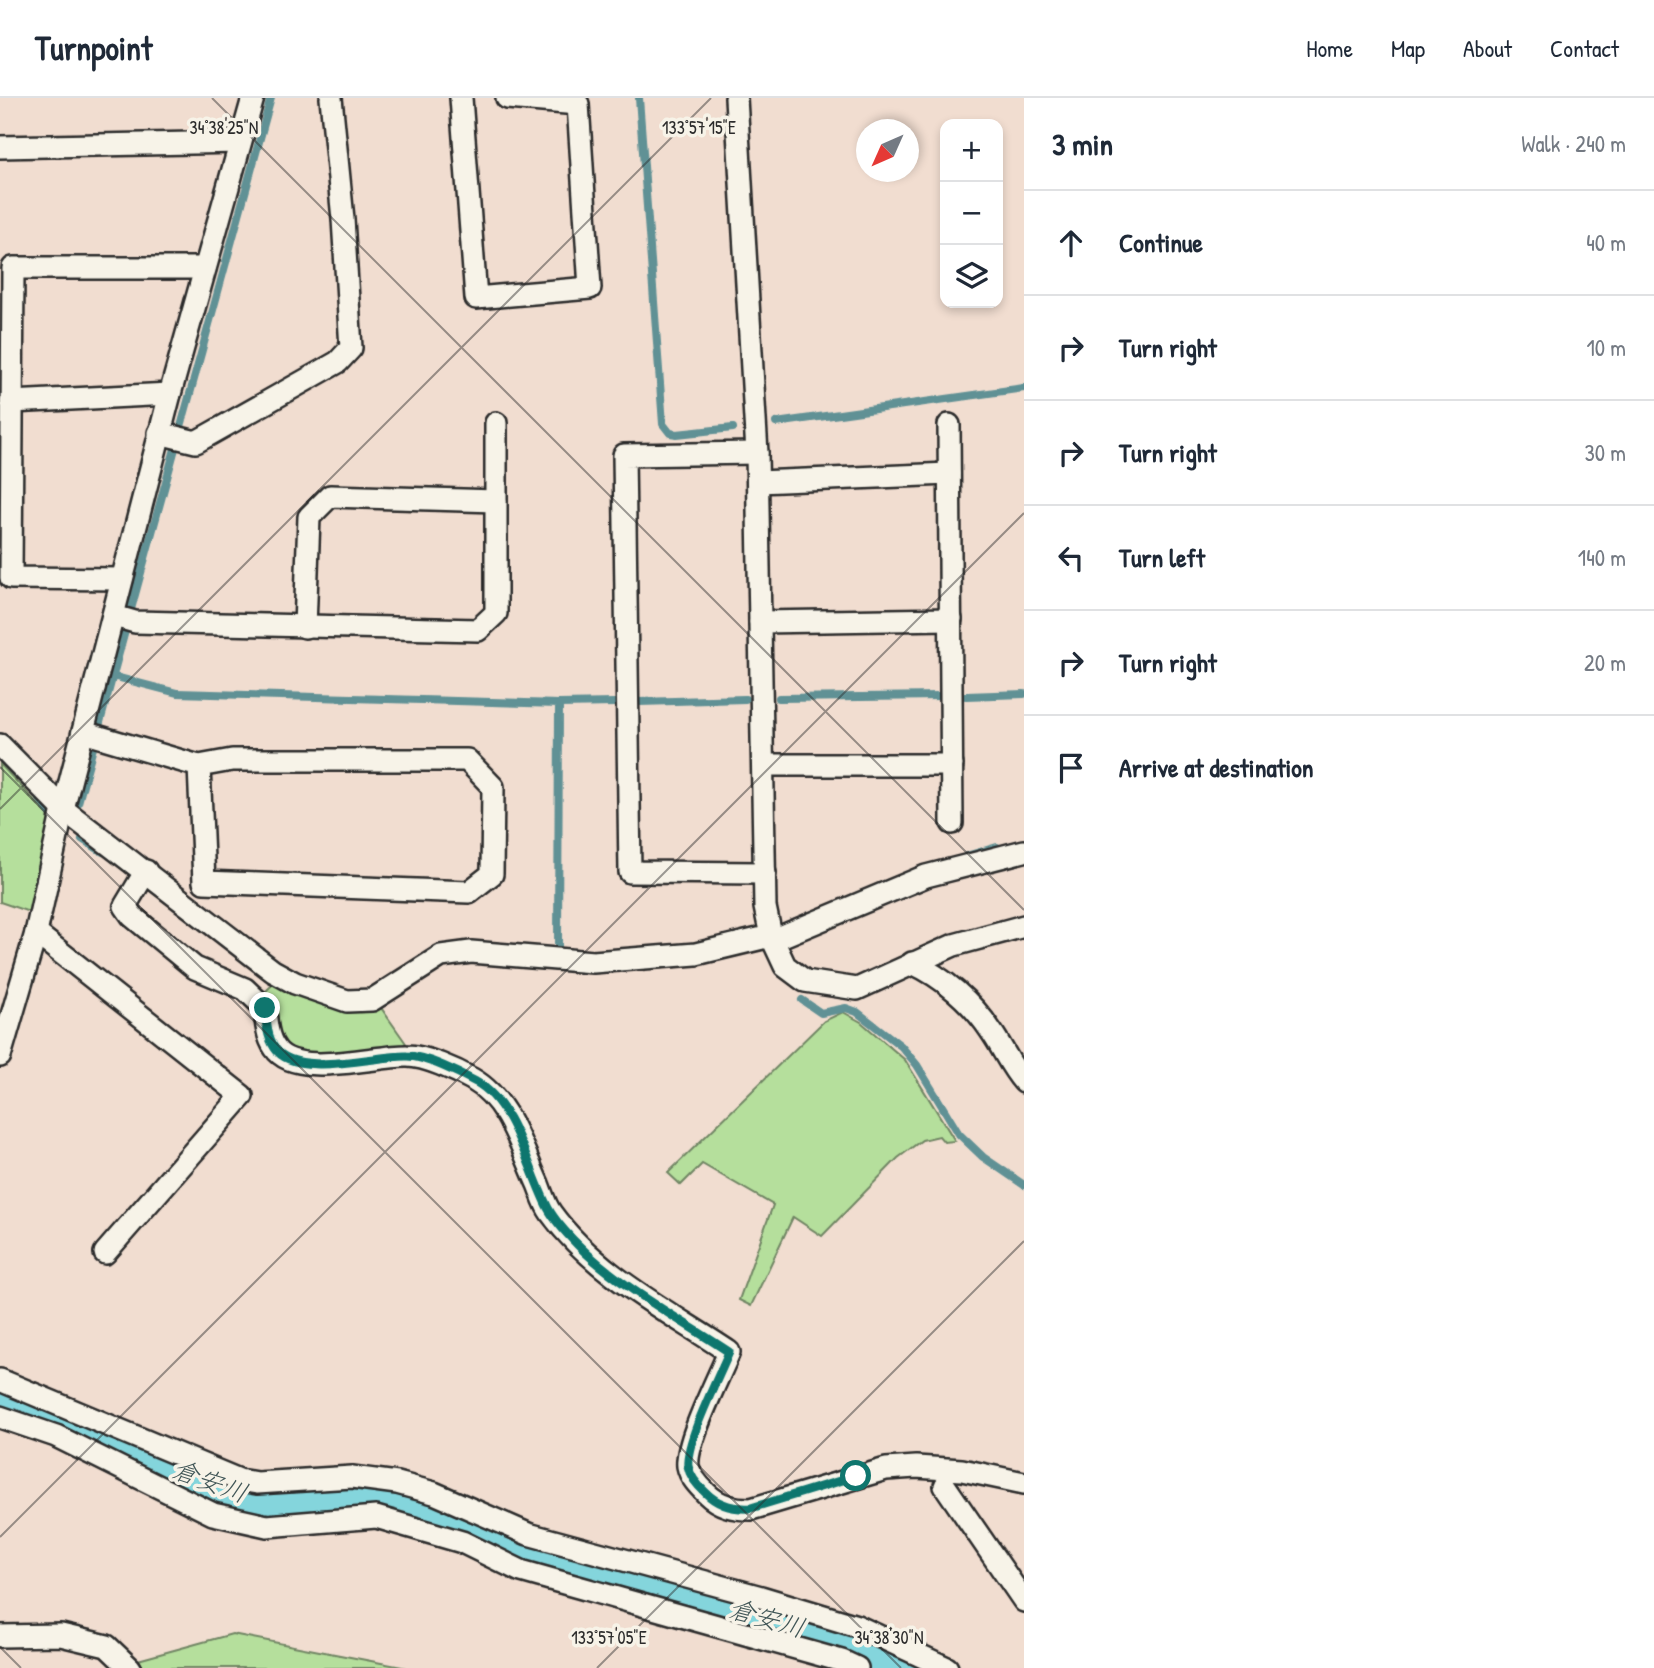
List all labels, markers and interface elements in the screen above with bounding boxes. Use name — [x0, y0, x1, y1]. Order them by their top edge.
text: Turnpoint — [35, 26, 152, 70]
text: Home — [1306, 32, 1353, 64]
text: Map — [1391, 32, 1425, 64]
text: About — [1463, 32, 1512, 64]
text: Contact — [1550, 32, 1619, 64]
text: 34°38'25"N — [190, 115, 258, 140]
text: 133°57'15"E — [662, 115, 736, 140]
north arrow — [856, 119, 919, 182]
map controls — [940, 119, 1003, 308]
button: + — [940, 119, 1003, 182]
text: 3 min — [1052, 124, 1113, 164]
text: Walk · 240 m — [1521, 128, 1626, 159]
button: − — [940, 182, 1003, 245]
icon: ahead — [1052, 224, 1090, 262]
text: Continue — [1119, 225, 1203, 260]
text: 40 m — [1586, 227, 1626, 258]
button: layers — [940, 245, 1003, 308]
icon: right — [1052, 329, 1090, 367]
text: Turn right — [1119, 330, 1217, 365]
text: 10 m — [1586, 332, 1626, 363]
icon: right — [1052, 434, 1090, 472]
text: Turn right — [1119, 435, 1217, 470]
text: 30 m — [1584, 437, 1626, 468]
icon: left — [1052, 539, 1090, 577]
text: Turn left — [1119, 540, 1205, 575]
text: 140 m — [1578, 542, 1626, 573]
icon: right — [1052, 644, 1090, 682]
text: Turn right — [1119, 645, 1217, 680]
text: 20 m — [1584, 647, 1626, 678]
icon: arrive — [1052, 749, 1090, 787]
text: Arrive at destination — [1119, 750, 1314, 785]
route end — [249, 992, 280, 1023]
water label: 倉安川 — [168, 1451, 253, 1510]
route start — [840, 1460, 871, 1491]
water label: 倉安川 — [725, 1590, 809, 1645]
text: 133°57'05"E — [571, 1625, 647, 1650]
text: 34°38'30"N — [855, 1625, 923, 1650]

